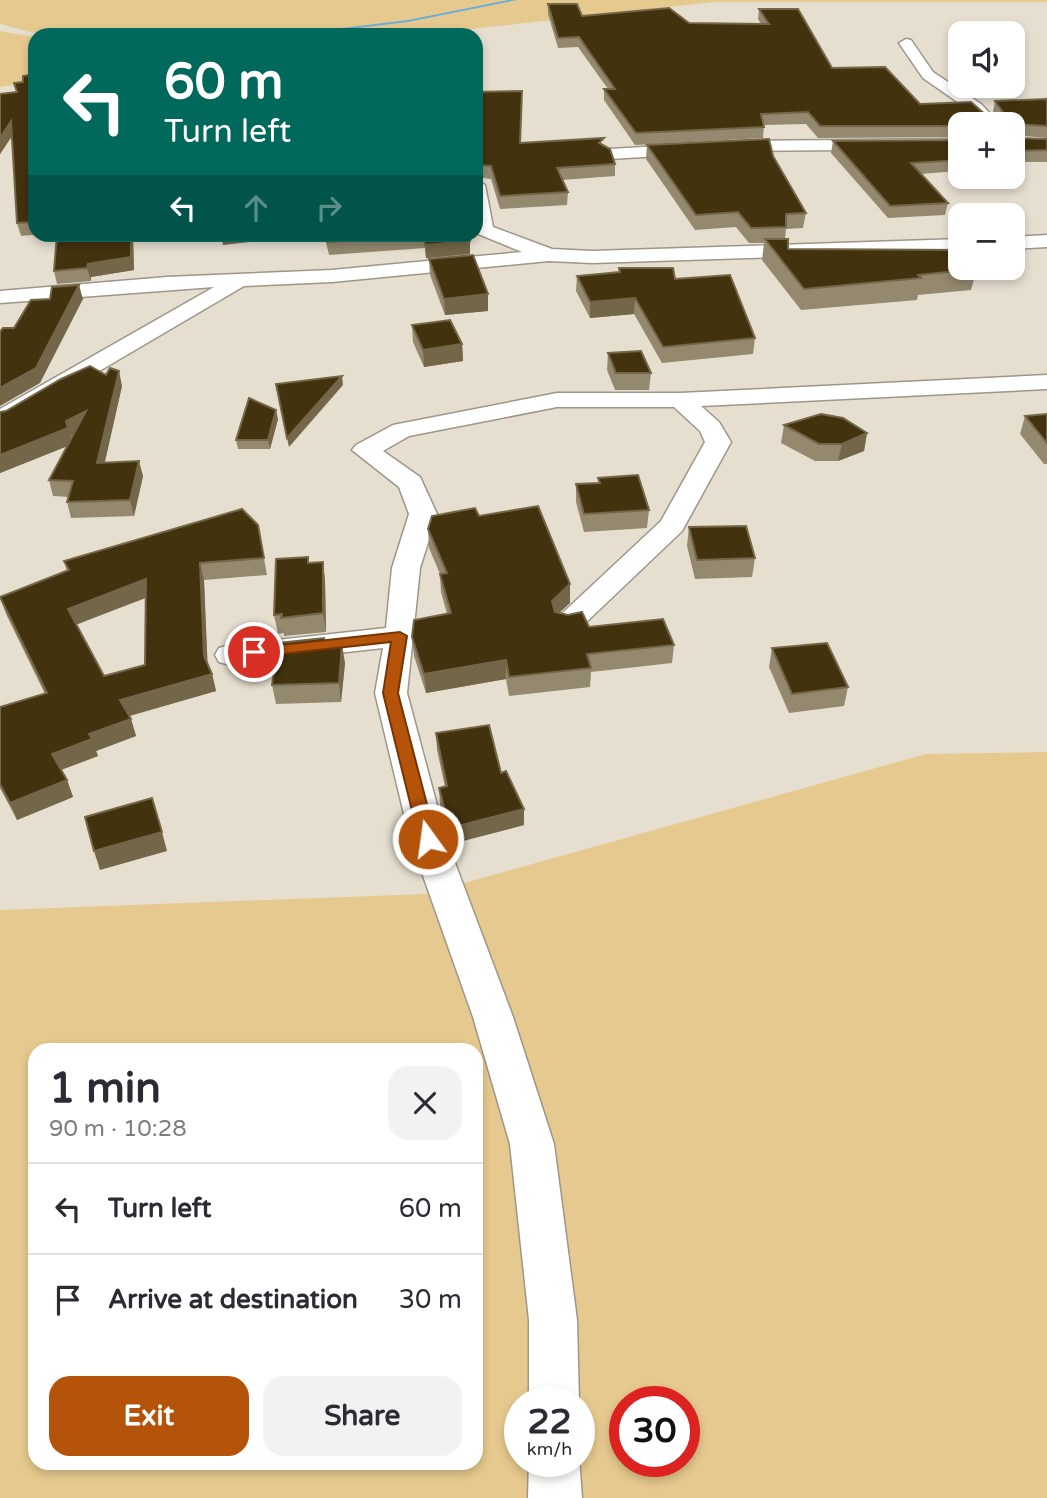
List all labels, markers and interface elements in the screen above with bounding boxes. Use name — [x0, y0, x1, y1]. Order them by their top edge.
map controls — [948, 21, 1025, 280]
button: sound — [948, 21, 1025, 98]
text: 60 m — [164, 53, 283, 112]
icon: left — [49, 56, 140, 147]
button: + — [948, 112, 1025, 189]
text: Turn left — [164, 113, 291, 151]
icon: left — [164, 189, 202, 227]
icon: ahead — [237, 189, 275, 227]
icon: right — [310, 189, 348, 227]
button: − — [948, 203, 1025, 280]
pin — [224, 622, 284, 682]
icon: arrive — [235, 633, 273, 671]
position arrow — [391, 802, 465, 876]
text: 1 min — [49, 1063, 161, 1114]
button: close — [388, 1066, 462, 1140]
text: 90 m · 10:28 — [49, 1115, 187, 1143]
icon: left — [49, 1190, 87, 1228]
text: Turn left — [108, 1193, 211, 1224]
text: 60 m — [399, 1193, 462, 1224]
icon: arrive — [49, 1281, 87, 1319]
text: Arrive at destination — [108, 1284, 358, 1315]
text: 30 m — [399, 1284, 462, 1315]
button: Exit — [49, 1376, 249, 1456]
button: Share — [263, 1376, 462, 1456]
speed limit sign: 30 — [609, 1386, 700, 1477]
text: 22 — [528, 1401, 571, 1443]
text: km/h — [527, 1438, 572, 1460]

